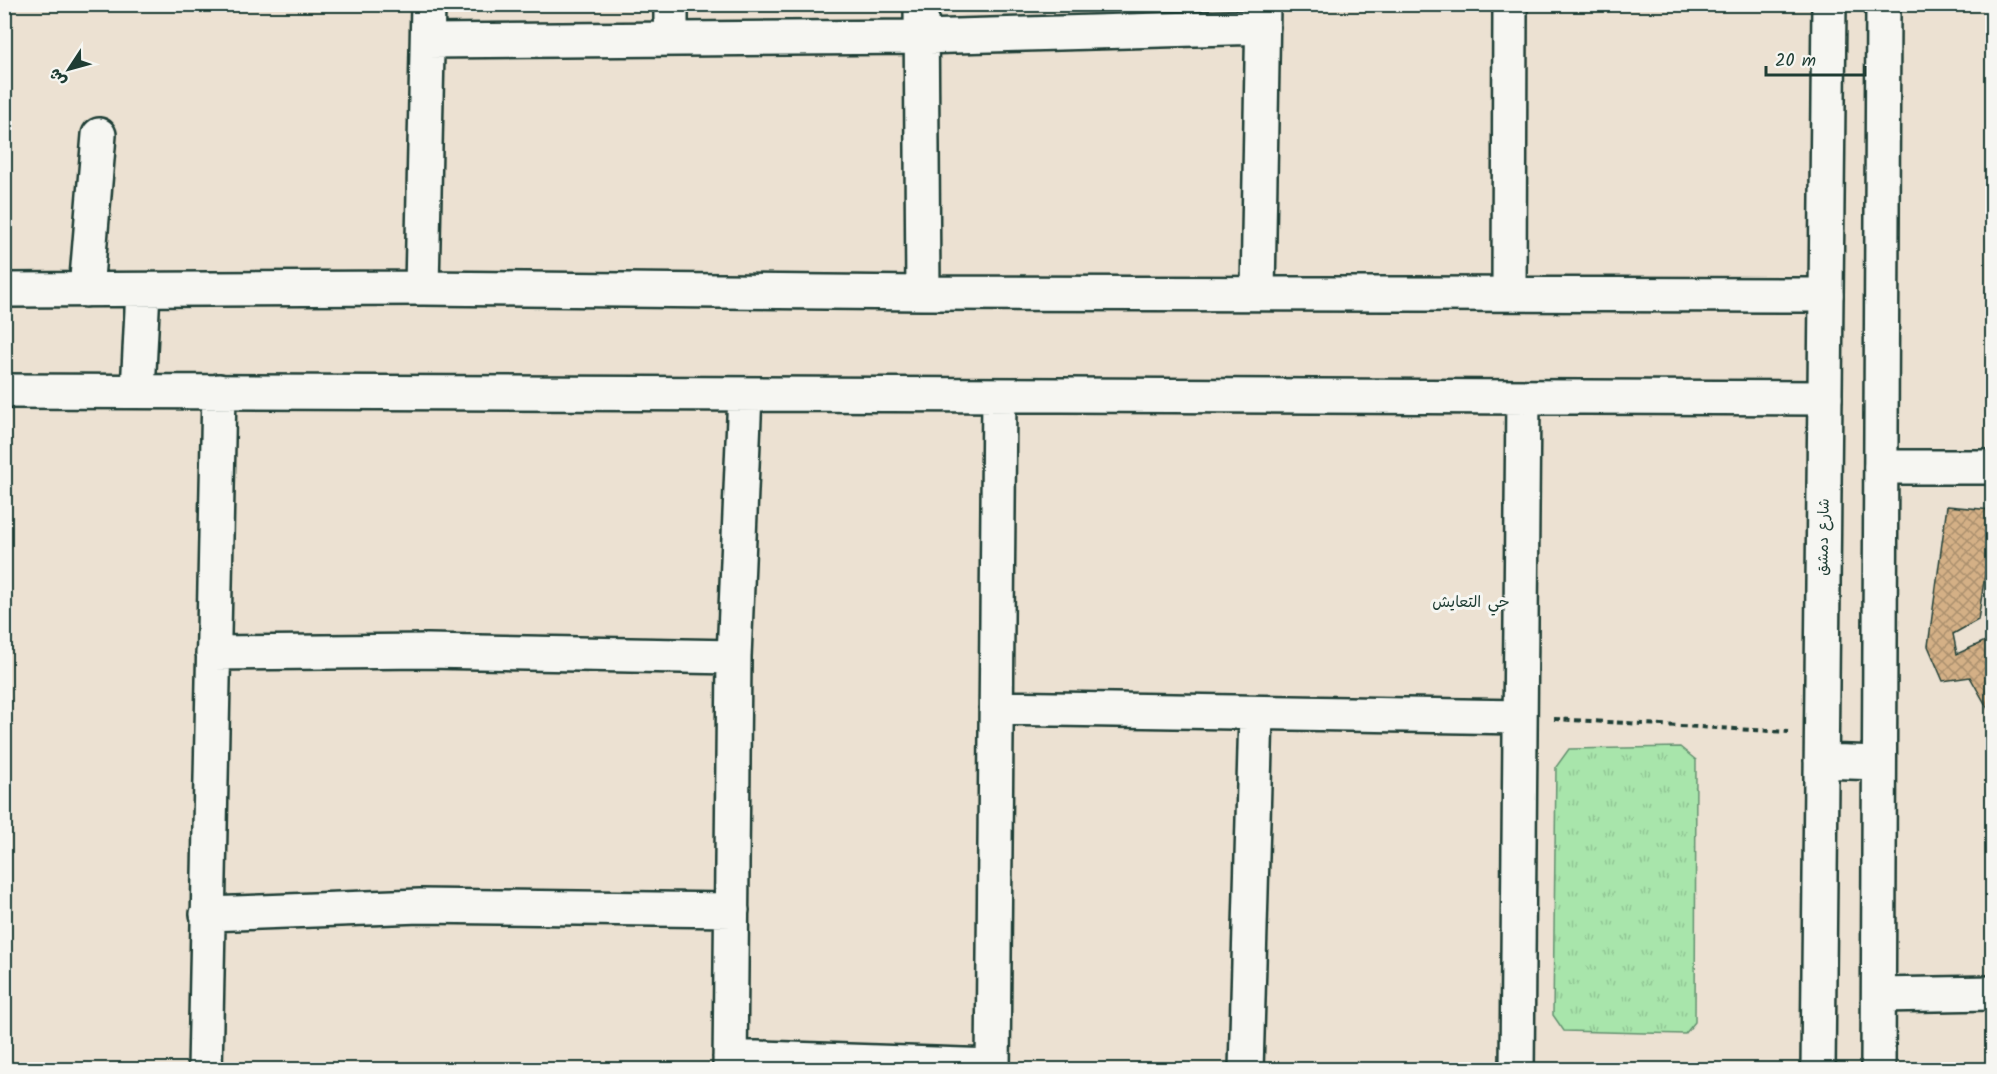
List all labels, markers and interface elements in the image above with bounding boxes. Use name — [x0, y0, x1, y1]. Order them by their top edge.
north arrow — [39, 39, 99, 99]
scale bar — [1766, 39, 1865, 77]
text: 20 m — [1775, 47, 1816, 76]
text: ش — [43, 62, 73, 91]
street label: شارع دمشق — [1811, 498, 1837, 576]
district label: حي التعايش — [1432, 590, 1510, 616]

